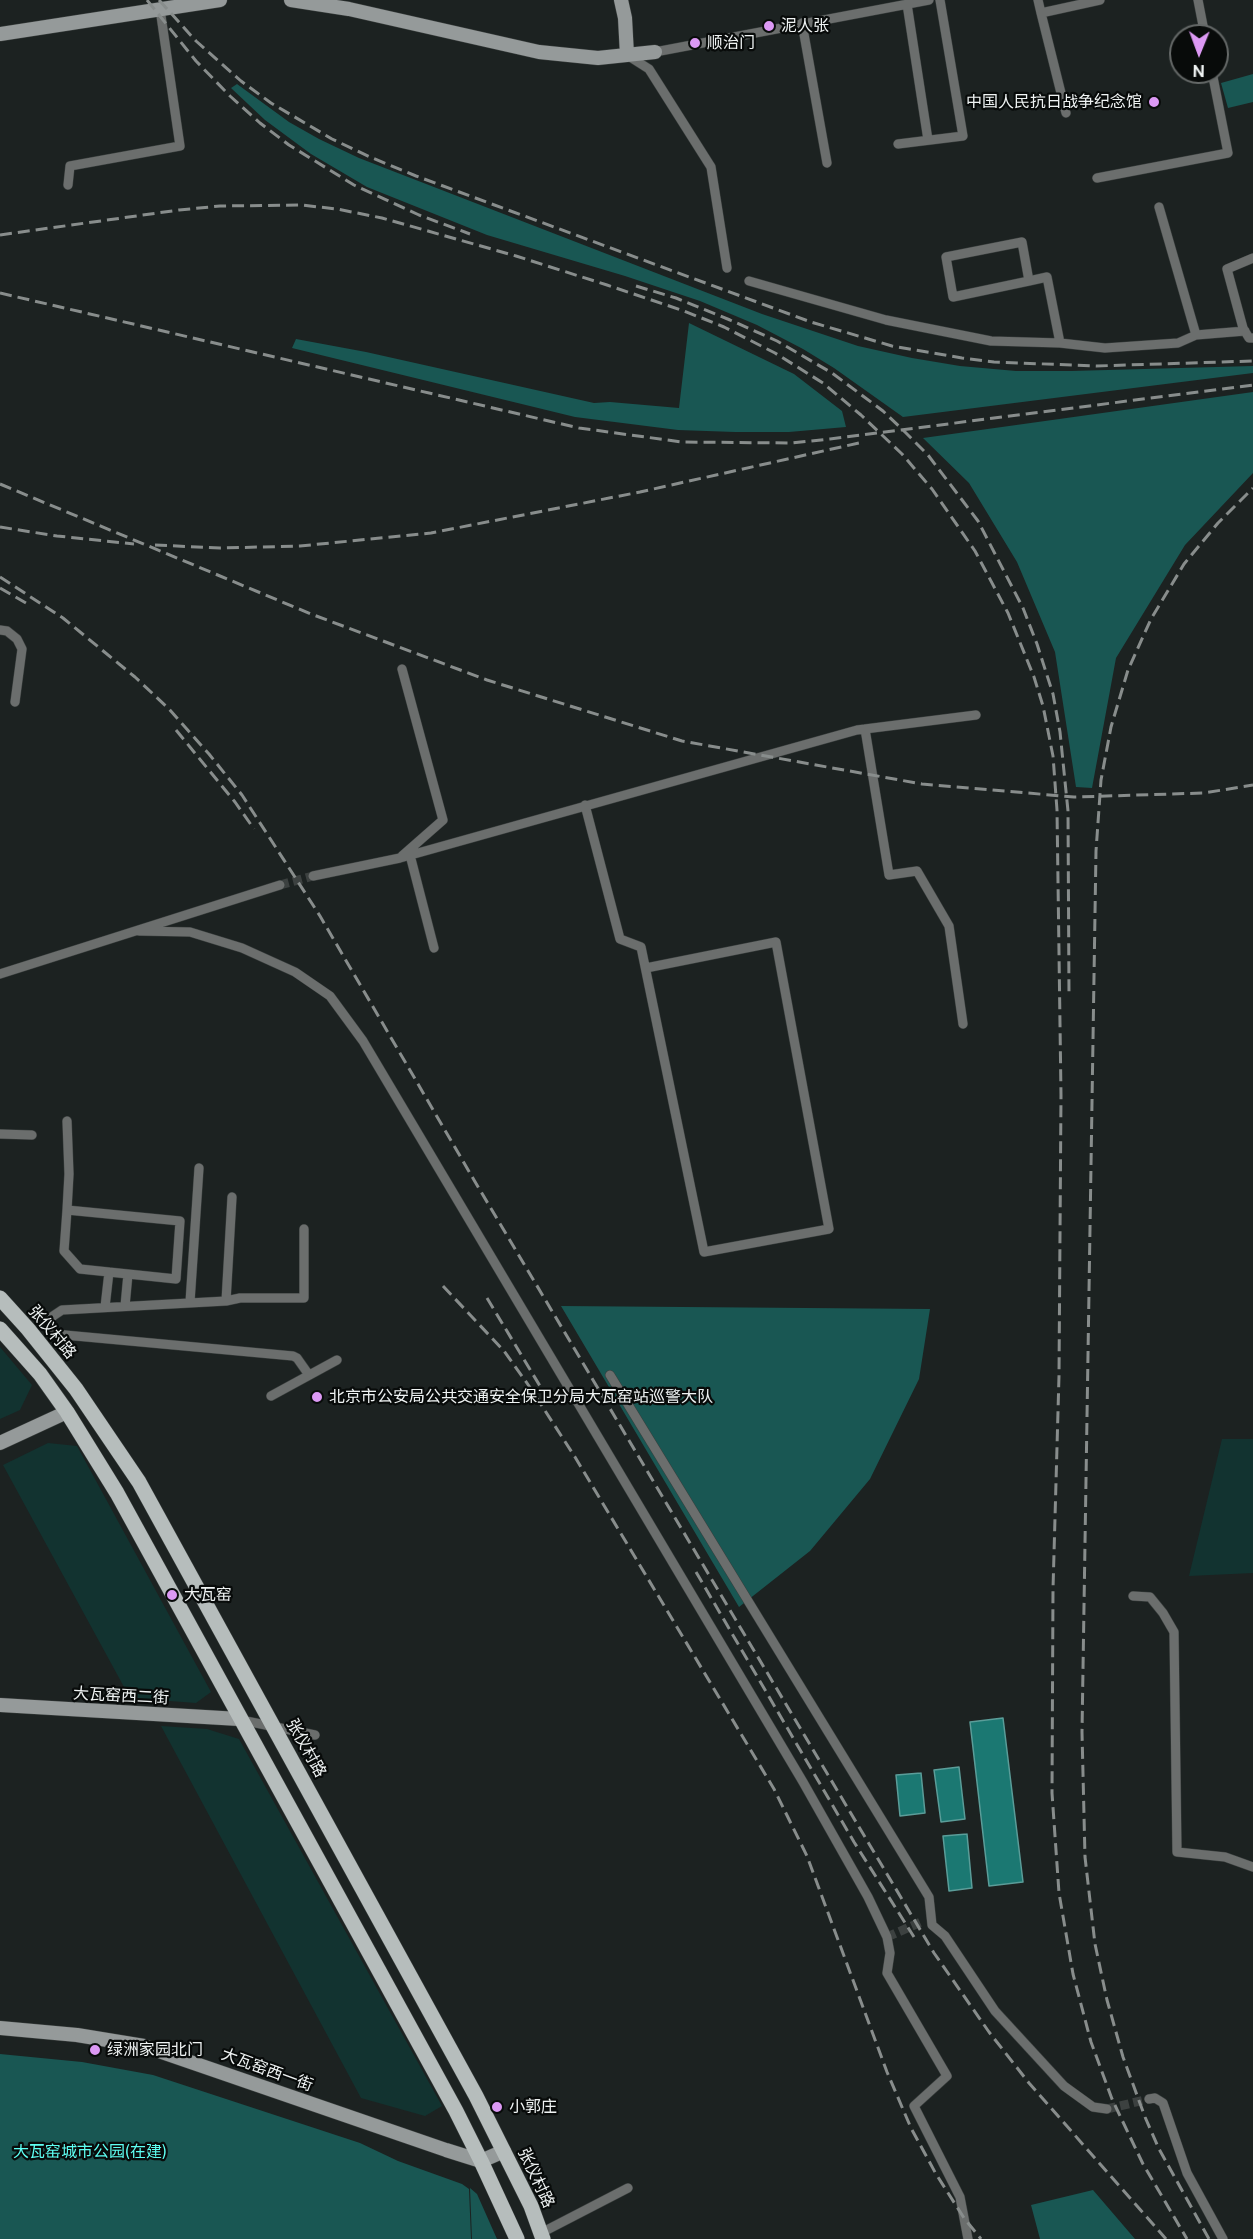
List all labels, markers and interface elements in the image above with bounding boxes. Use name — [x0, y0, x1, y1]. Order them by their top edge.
place label: 泥人张 — [781, 16, 829, 36]
marker: 泥人张 — [762, 19, 776, 33]
north arrow — [1169, 24, 1229, 84]
place label: 顺治门 — [707, 33, 755, 53]
marker: 顺治门 — [688, 36, 702, 50]
text: N — [1192, 61, 1205, 80]
place label: 中国人民抗日战争纪念馆 — [966, 92, 1142, 112]
marker: 中国人民抗日战争纪念馆 — [1147, 95, 1161, 109]
street label: 张仪村路 — [24, 1301, 80, 1363]
place label: 北京市公安局公共交通安全保卫分局大瓦窑站巡警大队 — [329, 1387, 713, 1407]
marker: 北京市公安局公共交通安全保卫分局大瓦窑站巡警大队 — [310, 1390, 324, 1404]
place label: 大瓦窑 — [184, 1585, 232, 1605]
marker: 大瓦窑 — [165, 1588, 179, 1602]
street label: 大瓦窑西二街 — [73, 1684, 169, 1708]
street label: 张仪村路 — [282, 1715, 330, 1781]
place label: 绿洲家园北门 — [107, 2040, 203, 2060]
marker: 绿洲家园北门 — [88, 2043, 102, 2057]
street label: 大瓦窑西一街 — [219, 2045, 315, 2095]
place label: 小郭庄 — [509, 2097, 557, 2117]
marker: 小郭庄 — [490, 2100, 504, 2114]
park label: 大瓦窑城市公园(在建) — [13, 2142, 167, 2162]
street label: 张仪村路 — [514, 2145, 558, 2211]

